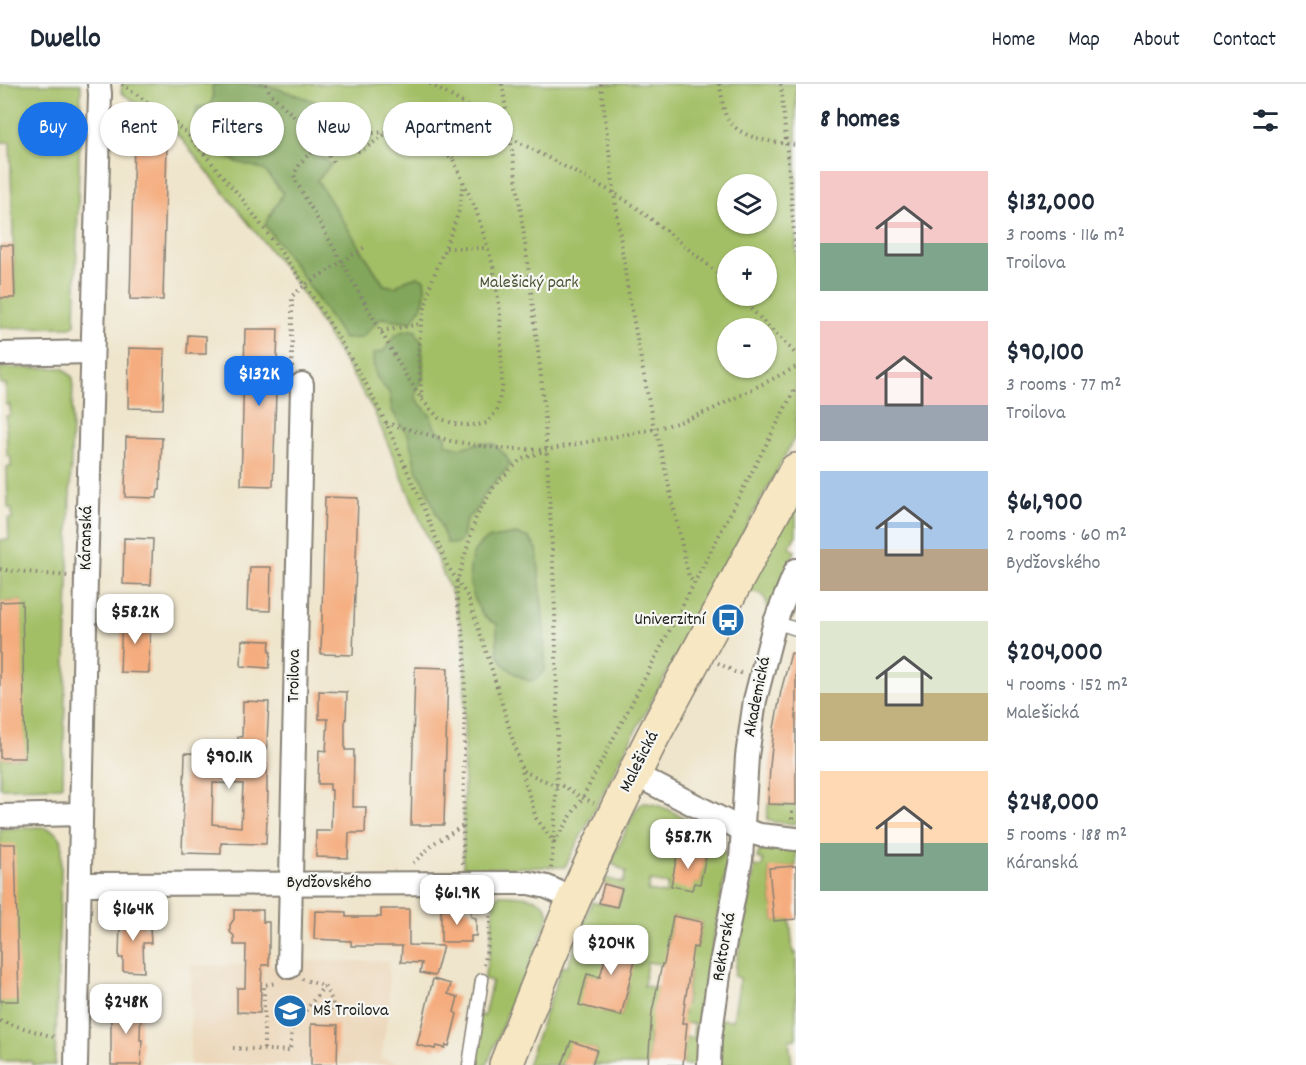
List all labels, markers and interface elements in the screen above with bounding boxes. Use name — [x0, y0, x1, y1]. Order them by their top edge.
text: Dwello — [30, 21, 101, 61]
text: Home — [991, 26, 1035, 56]
text: Map — [1068, 26, 1100, 56]
text: About — [1133, 26, 1180, 56]
text: Contact — [1213, 26, 1276, 56]
chip: Buy — [18, 102, 88, 156]
chip: Rent — [100, 102, 178, 156]
chip: Filters — [190, 102, 284, 156]
chip: New — [296, 102, 371, 156]
chip: Apartment — [383, 102, 513, 156]
text: 8 homes — [820, 102, 900, 139]
icon: filters — [1249, 104, 1282, 137]
map controls — [717, 174, 777, 378]
button: layers — [717, 174, 777, 234]
text: $132,000 — [1006, 185, 1095, 222]
icon: home — [868, 195, 940, 267]
text: 3 rooms · 116 m² — [1006, 222, 1125, 250]
button: + — [717, 246, 777, 306]
text: Troilova — [1006, 250, 1065, 278]
park label: Malešický park — [479, 271, 579, 296]
button: − — [717, 318, 777, 378]
text: $90,100 — [1006, 335, 1084, 372]
icon: home — [868, 345, 940, 417]
pin: $132K — [217, 356, 301, 407]
text: $132K — [238, 361, 280, 389]
text: 3 rooms · 77 m² — [1006, 372, 1122, 400]
text: Troilova — [1006, 400, 1065, 428]
text: $61,900 — [1006, 485, 1083, 522]
icon: home — [868, 495, 940, 567]
street label: Káranská — [74, 505, 100, 571]
text: 2 rooms · 60 m² — [1006, 522, 1127, 550]
text: Bydžovského — [1006, 550, 1100, 578]
pin: $58.2K — [86, 594, 184, 645]
text: $58.2K — [111, 599, 159, 627]
bus stop icon: Univerzitní — [710, 602, 746, 638]
place label: Univerzitní — [634, 608, 707, 633]
text: $204,000 — [1006, 635, 1103, 672]
icon: home — [868, 645, 940, 717]
street label: Troilova — [282, 649, 308, 703]
street label: Akademická — [738, 655, 778, 739]
text: 4 rooms · 152 m² — [1006, 672, 1128, 700]
text: Malešická — [1006, 700, 1079, 728]
street label: Malešická — [614, 727, 666, 797]
pin: $90.1K — [180, 739, 278, 790]
text: $90.1K — [205, 744, 253, 772]
text: $248,000 — [1006, 785, 1099, 822]
icon: home — [868, 795, 940, 867]
pin: $58.7K — [639, 819, 737, 870]
text: 5 rooms · 188 m² — [1006, 822, 1127, 850]
text: $58.7K — [664, 824, 712, 852]
text: Káranská — [1006, 850, 1078, 878]
street label: Bydžovského — [287, 871, 371, 896]
pin: $61.9K — [408, 875, 506, 926]
text: $61.9K — [434, 880, 480, 908]
pin: $164K — [91, 891, 175, 942]
text: $164K — [112, 896, 154, 924]
street label: Rektorská — [707, 911, 743, 983]
pin: $204K — [569, 925, 653, 976]
text: $204K — [587, 930, 635, 958]
pin: $248K — [84, 984, 168, 1035]
text: $248K — [104, 989, 148, 1017]
school or university icon: MŠ Troilova — [272, 993, 308, 1029]
place label: MŠ Troilova — [313, 999, 389, 1024]

